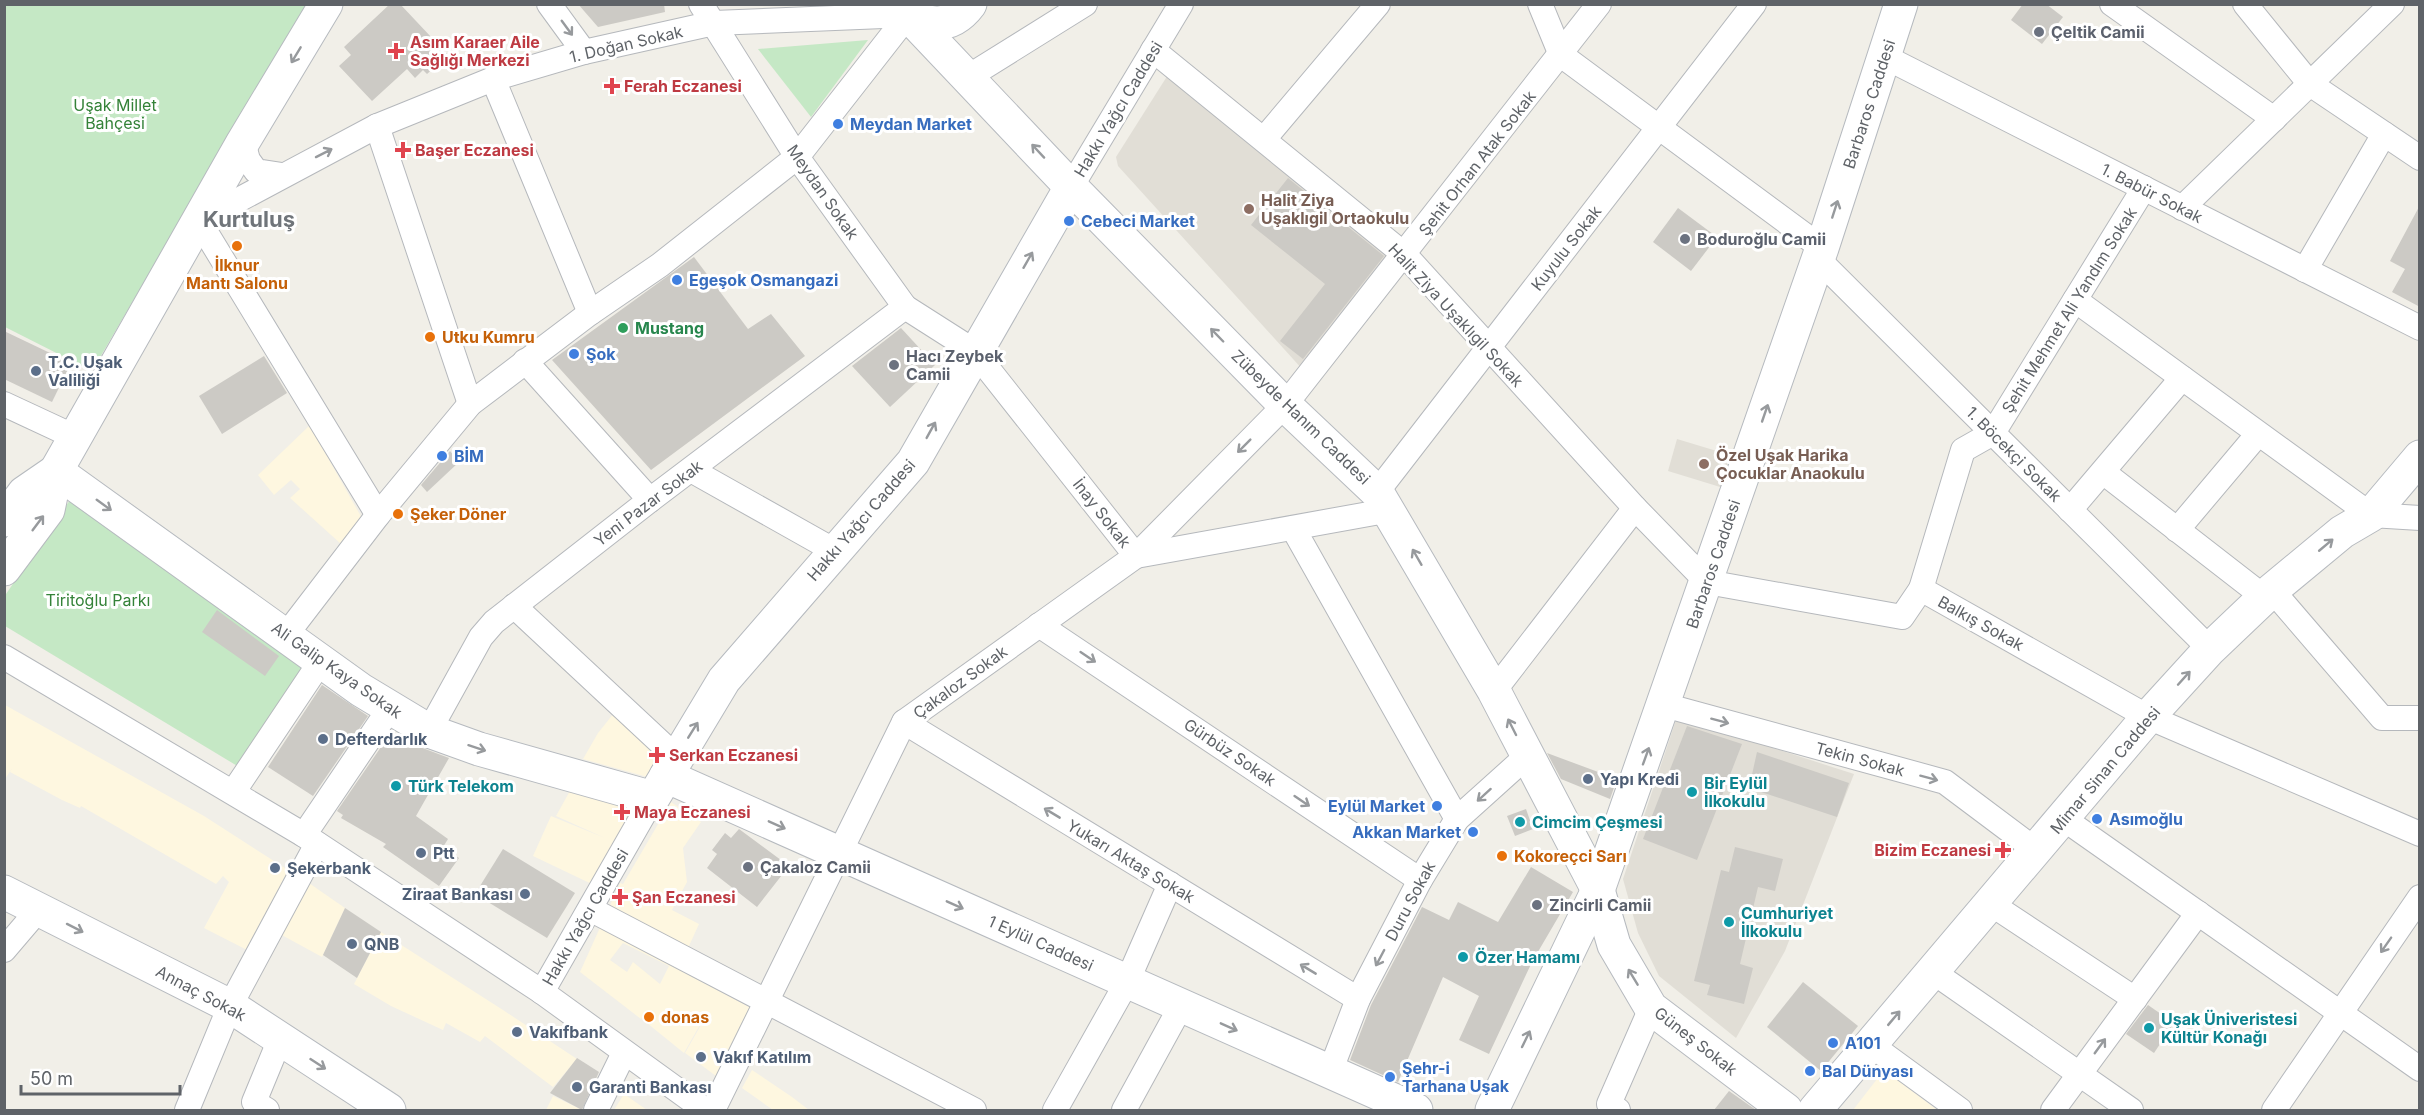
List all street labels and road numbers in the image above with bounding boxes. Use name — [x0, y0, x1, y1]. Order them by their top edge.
street label: 1. Doğan Sokak — [567, 21, 685, 67]
street label: Barbaros Caddesi — [1839, 37, 1899, 171]
street label: Hakkı Yağcı Caddesi — [1070, 38, 1166, 180]
street label: Şehit Orhan Atak Sokak — [1414, 86, 1540, 239]
street label: Meydan Sokak — [783, 141, 863, 243]
street label: 1. Babür Sokak — [2098, 159, 2206, 227]
street label: Kuyulu Sokak — [1527, 201, 1606, 294]
street label: Şehit Mehmet Ali Yandım Sokak — [1997, 203, 2141, 417]
street label: Halit Ziya Uşaklıgil Sokak — [1384, 239, 1528, 391]
street label: Zübeyde Hanım Caddesi — [1227, 345, 1375, 489]
street label: 1. Böcekçi Sokak — [1962, 402, 2066, 506]
street label: Hakkı Yağcı Caddesi — [803, 455, 919, 585]
street label: Yeni Pazar Sokak — [590, 456, 706, 550]
street label: İnay Sokak — [1069, 474, 1135, 552]
street label: Barbaros Caddesi — [1682, 497, 1744, 631]
street label: Balkış Sokak — [1934, 591, 2028, 655]
street label: Ali Galip Kaya Sokak — [268, 617, 406, 723]
street label: Çakaloz Sokak — [909, 641, 1011, 723]
street label: Mimar Sinan Caddesi — [2046, 702, 2164, 838]
street label: Gürbüz Sokak — [1180, 714, 1280, 790]
street label: Tekin Sokak — [1813, 738, 1907, 781]
street label: Yukarı Aktaş Sokak — [1063, 815, 1199, 907]
street label: Hakkı Yağcı Caddesi — [538, 845, 632, 989]
street label: Duru Sokak — [1381, 858, 1439, 944]
street label: 1 Eylül Caddesi — [985, 911, 1097, 975]
street label: Annaç Sokak — [153, 961, 250, 1025]
street label: Güneş Sokak — [1651, 1002, 1742, 1080]

